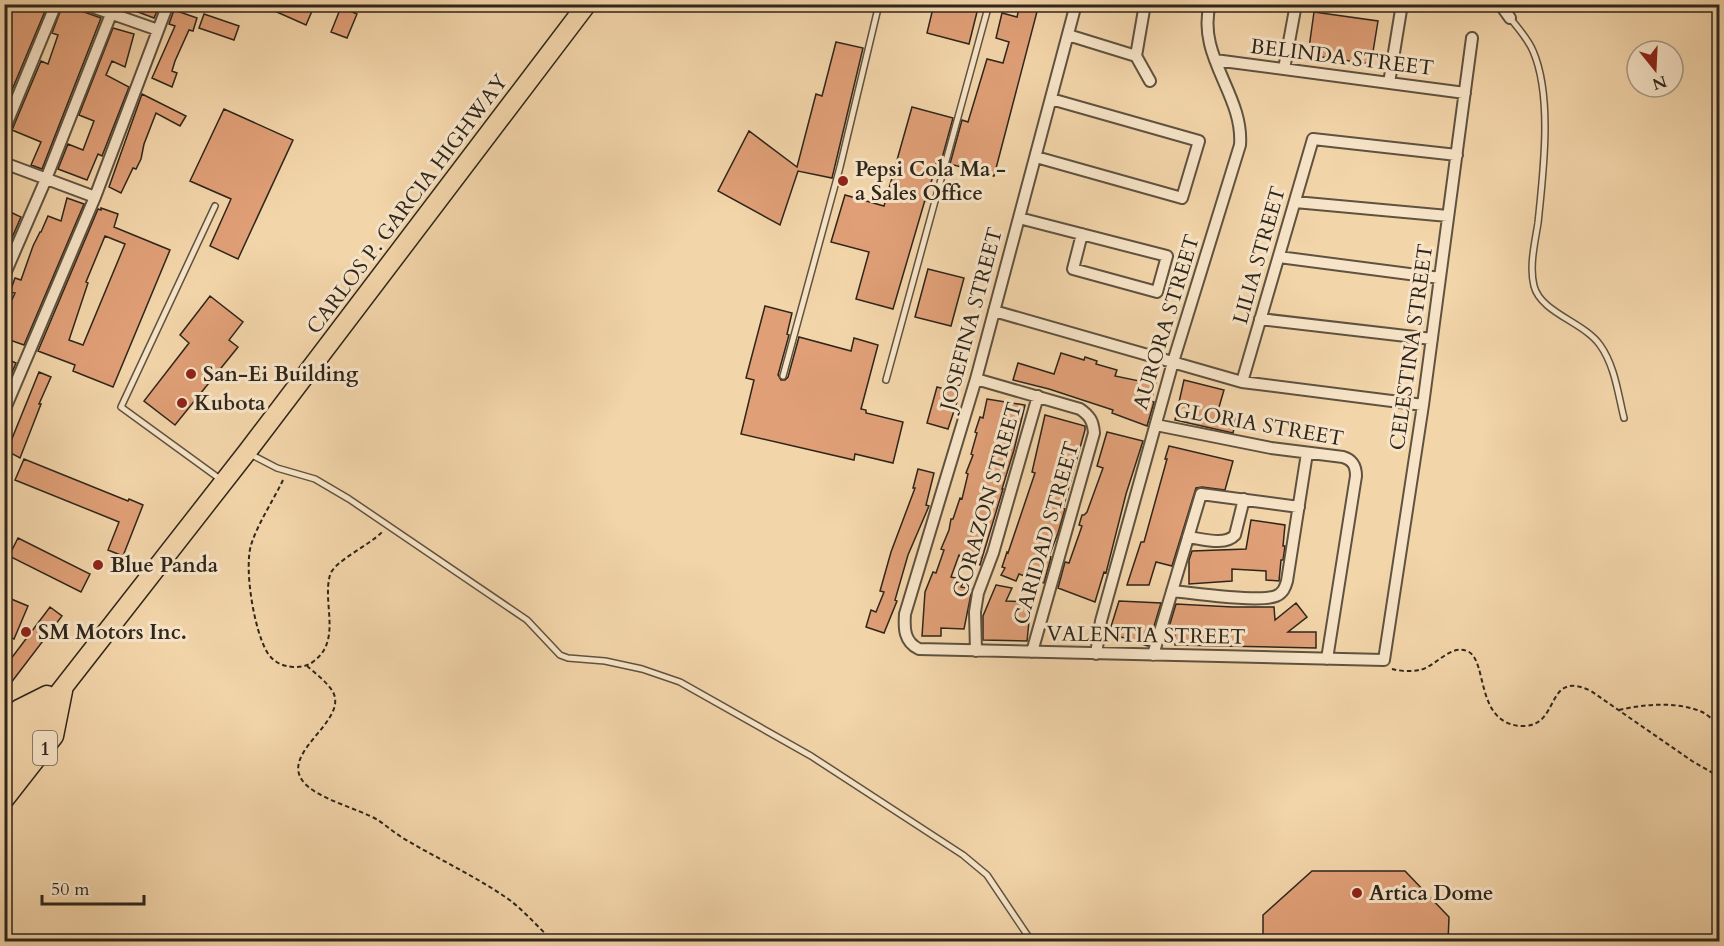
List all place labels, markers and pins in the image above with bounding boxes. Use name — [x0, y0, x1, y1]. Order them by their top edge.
place label: Pepsi Cola Ma - a Sales Office — [855, 155, 1006, 208]
marker: Pepsi Cola Ma - a Sales Office — [836, 174, 850, 188]
place label: San-Ei Building — [203, 360, 359, 389]
marker: San-Ei Building — [184, 367, 198, 381]
place label: Kubota — [194, 389, 266, 418]
marker: Kubota — [175, 396, 189, 410]
place label: Blue Panda — [110, 551, 219, 580]
marker: Blue Panda — [91, 558, 105, 572]
place label: SM Motors Inc. — [38, 618, 187, 647]
marker: SM Motors Inc. — [19, 625, 33, 639]
place label: Artica Dome — [1369, 879, 1494, 908]
marker: Artica Dome — [1350, 886, 1364, 900]

